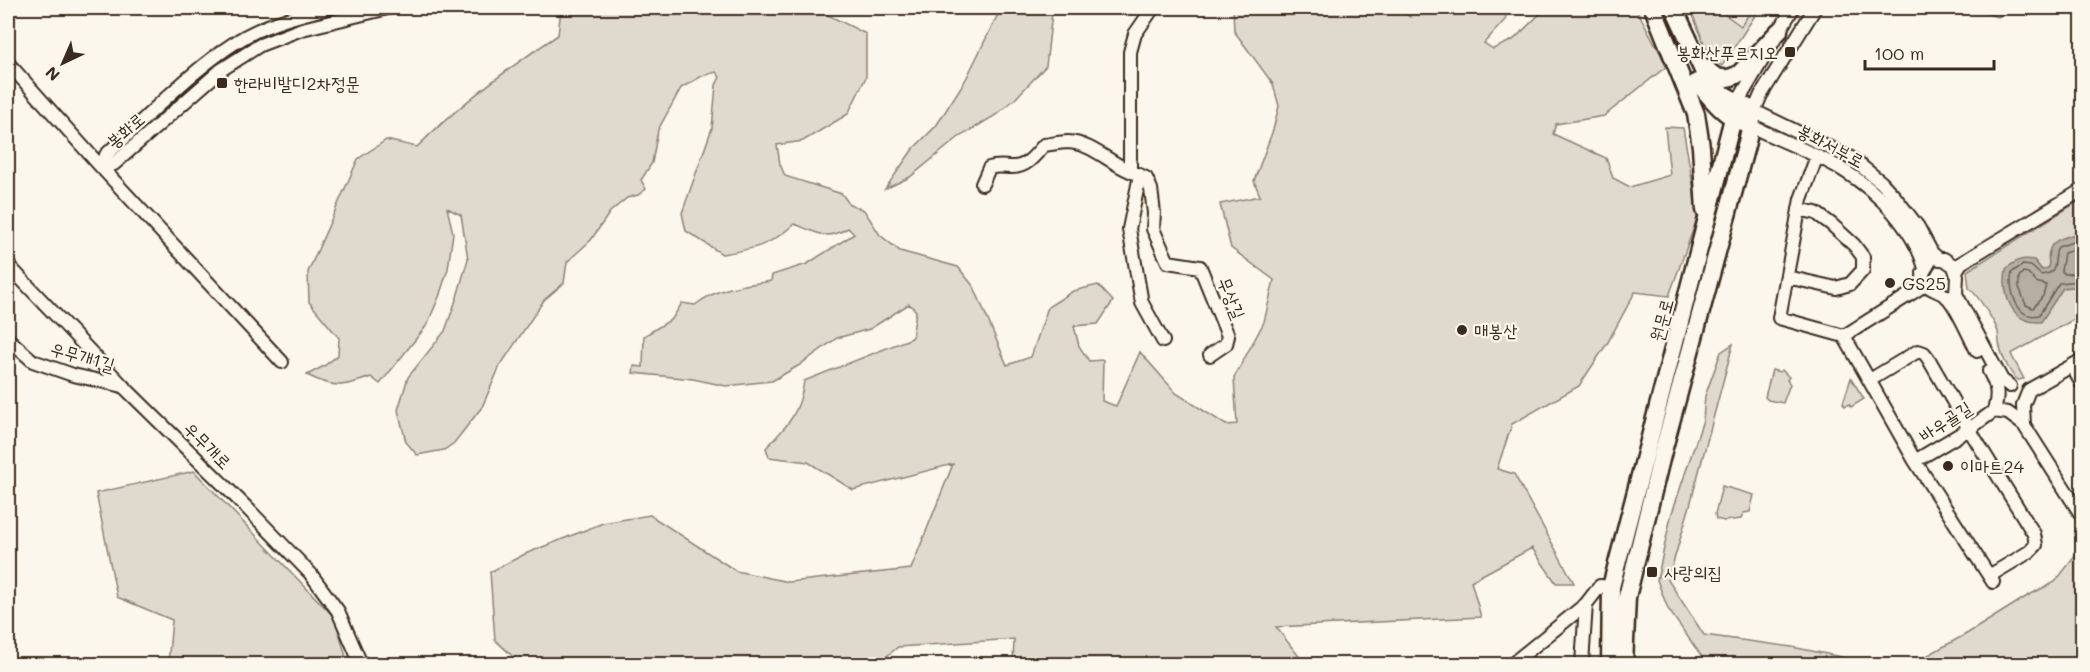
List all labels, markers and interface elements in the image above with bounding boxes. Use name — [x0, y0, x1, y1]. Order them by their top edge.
north arrow — [33, 33, 93, 93]
scale bar — [1865, 33, 1994, 71]
place label: 봉화산푸르지오 — [1677, 40, 1778, 64]
text: 100 m — [1874, 41, 1924, 65]
marker: 봉화산푸르지오 — [1783, 45, 1797, 59]
text: N — [41, 62, 64, 86]
place label: 한라비발디2차정문 — [234, 71, 360, 95]
marker: 한라비발디2차정문 — [215, 76, 229, 90]
street label: 봉화로 — [101, 107, 149, 153]
street label: 봉화서부로 — [1793, 117, 1869, 173]
place label: GS25 — [1902, 271, 1946, 295]
street label: 무상길 — [1213, 273, 1251, 323]
marker: GS25 — [1883, 276, 1897, 290]
street label: 원문로 — [1644, 296, 1678, 344]
place label: 매봉산 — [1474, 318, 1518, 342]
marker: 매봉산 — [1455, 323, 1469, 337]
street label: 우무개1길 — [48, 335, 119, 377]
street label: 바우골길 — [1914, 395, 1976, 447]
street label: 우무개로 — [179, 416, 237, 474]
place label: 이마트24 — [1960, 454, 2024, 478]
marker: 이마트24 — [1941, 459, 1955, 473]
place label: 사랑의집 — [1664, 560, 1722, 584]
marker: 사랑의집 — [1645, 565, 1659, 579]

